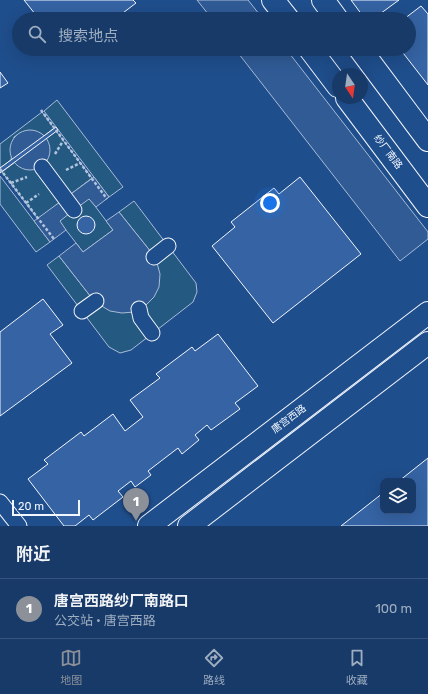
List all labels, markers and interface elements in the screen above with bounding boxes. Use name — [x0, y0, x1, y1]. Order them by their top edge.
search box — [12, 12, 416, 56]
icon: search — [26, 23, 48, 45]
text: 搜索地点 — [58, 27, 118, 45]
north arrow — [332, 68, 368, 104]
street label: 纱厂南路 — [371, 132, 405, 172]
your location — [260, 193, 280, 213]
street label: 唐宫西路 — [269, 402, 309, 436]
map controls — [380, 478, 416, 514]
button: layers — [380, 478, 416, 514]
pin: 1 — [123, 488, 149, 521]
scale bar — [12, 498, 80, 517]
text: 20 m — [18, 500, 44, 513]
text: 附近 — [16, 544, 50, 564]
text: 唐宫西路纱厂南路口 — [54, 592, 189, 610]
text: 1 — [26, 601, 32, 616]
text: 100 m — [375, 601, 412, 616]
text: 公交站 · 唐宫西路 — [54, 613, 156, 628]
tab: 地图 — [60, 647, 82, 687]
tab: 路线 — [203, 647, 225, 687]
tab: 收藏 — [346, 647, 368, 687]

